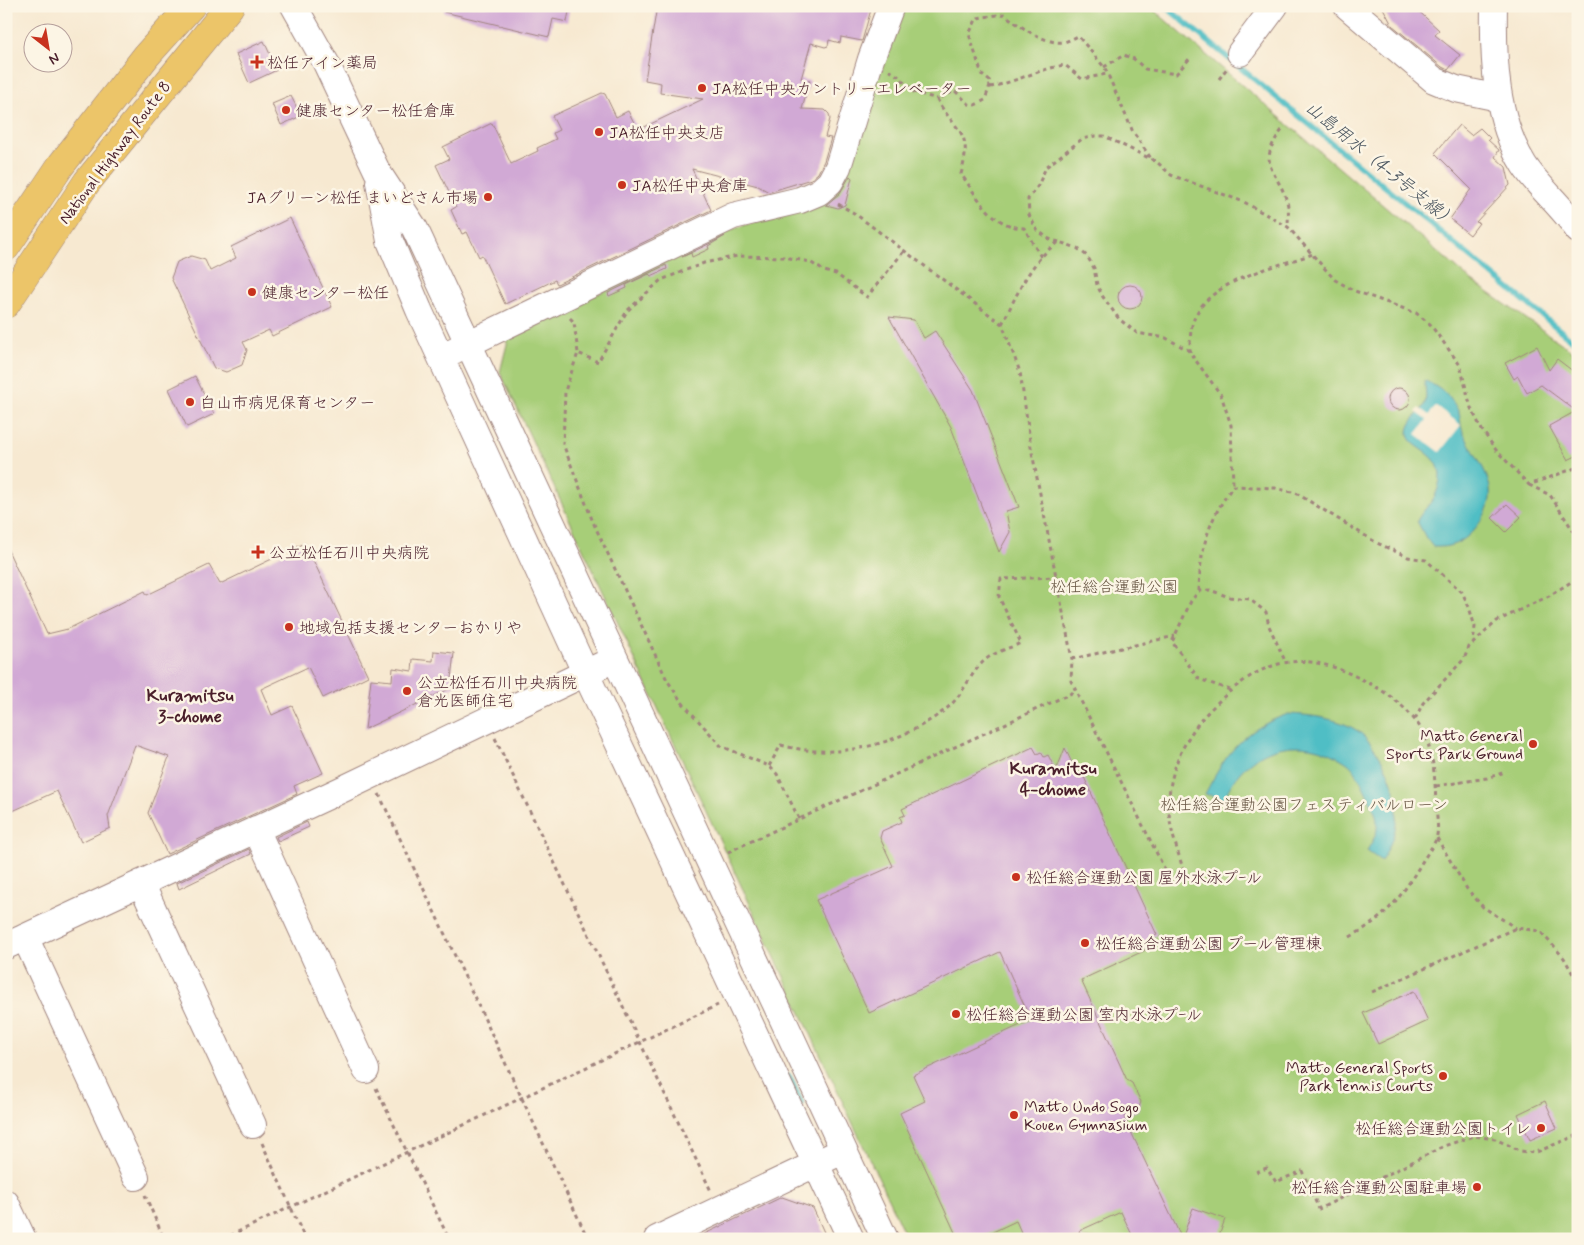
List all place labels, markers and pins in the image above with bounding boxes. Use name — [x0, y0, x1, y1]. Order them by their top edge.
place label: 松任アイン薬局 — [267, 53, 378, 74]
marker: 松任アイン薬局 — [251, 56, 263, 68]
place label: JA松任中央カントリーエレベーター — [712, 79, 971, 100]
marker: JA松任中央カントリーエレベーター — [696, 82, 708, 94]
place label: 健康センター松任倉庫 — [296, 101, 455, 122]
marker: 健康センター松任倉庫 — [280, 104, 292, 116]
place label: JA松任中央支店 — [609, 123, 725, 144]
marker: JA松任中央支店 — [593, 126, 605, 138]
place label: JA松任中央倉庫 — [632, 176, 748, 197]
marker: JA松任中央倉庫 — [616, 179, 628, 191]
place label: JAグリーン松任 まいどさん市場 — [247, 188, 478, 209]
marker: JAグリーン松任 まいどさん市場 — [482, 191, 494, 203]
place label: 健康センター松任 — [262, 283, 389, 304]
marker: 健康センター松任 — [246, 286, 258, 298]
place label: 白山市病児保育センター — [200, 393, 375, 414]
marker: 白山市病児保育センター — [184, 396, 196, 408]
place label: 公立松任石川中央病院 — [269, 543, 429, 564]
marker: 公立松任石川中央病院 — [251, 545, 265, 559]
place label: 地域包括支援センターおかりや — [299, 618, 522, 639]
marker: 地域包括支援センターおかりや — [283, 621, 295, 633]
place label: 公立松任石川中央病院 倉光医師住宅 — [417, 673, 577, 712]
marker: 公立松任石川中央病院 倉光医師住宅 — [401, 685, 413, 697]
place label: Matto General Sports Park Ground — [1386, 726, 1523, 765]
marker: Matto General Sports Park Ground — [1527, 738, 1539, 750]
place label: 松任総合運動公園 屋外水泳プｰル — [1026, 868, 1262, 889]
marker: 松任総合運動公園 屋外水泳プｰル — [1010, 871, 1022, 883]
place label: 松任総合運動公園 プール管理棟 — [1095, 934, 1321, 955]
marker: 松任総合運動公園 プール管理棟 — [1079, 937, 1091, 949]
place label: 松任総合運動公園 室内水泳プｰル — [966, 1005, 1202, 1026]
marker: 松任総合運動公園 室内水泳プｰル — [950, 1008, 962, 1020]
place label: Matto General Sports Park Tennis Courts — [1286, 1058, 1433, 1097]
marker: Matto General Sports Park Tennis Courts — [1437, 1070, 1449, 1082]
place label: Matto Undo Sogo Kouen Gymnasium — [1024, 1097, 1147, 1136]
marker: Matto Undo Sogo Kouen Gymnasium — [1008, 1109, 1020, 1121]
place label: 松任総合運動公園トイレ — [1355, 1119, 1531, 1140]
marker: 松任総合運動公園トイレ — [1535, 1122, 1547, 1134]
place label: 松任総合運動公園駐車場 — [1291, 1178, 1467, 1199]
marker: 松任総合運動公園駐車場 — [1471, 1181, 1483, 1193]

